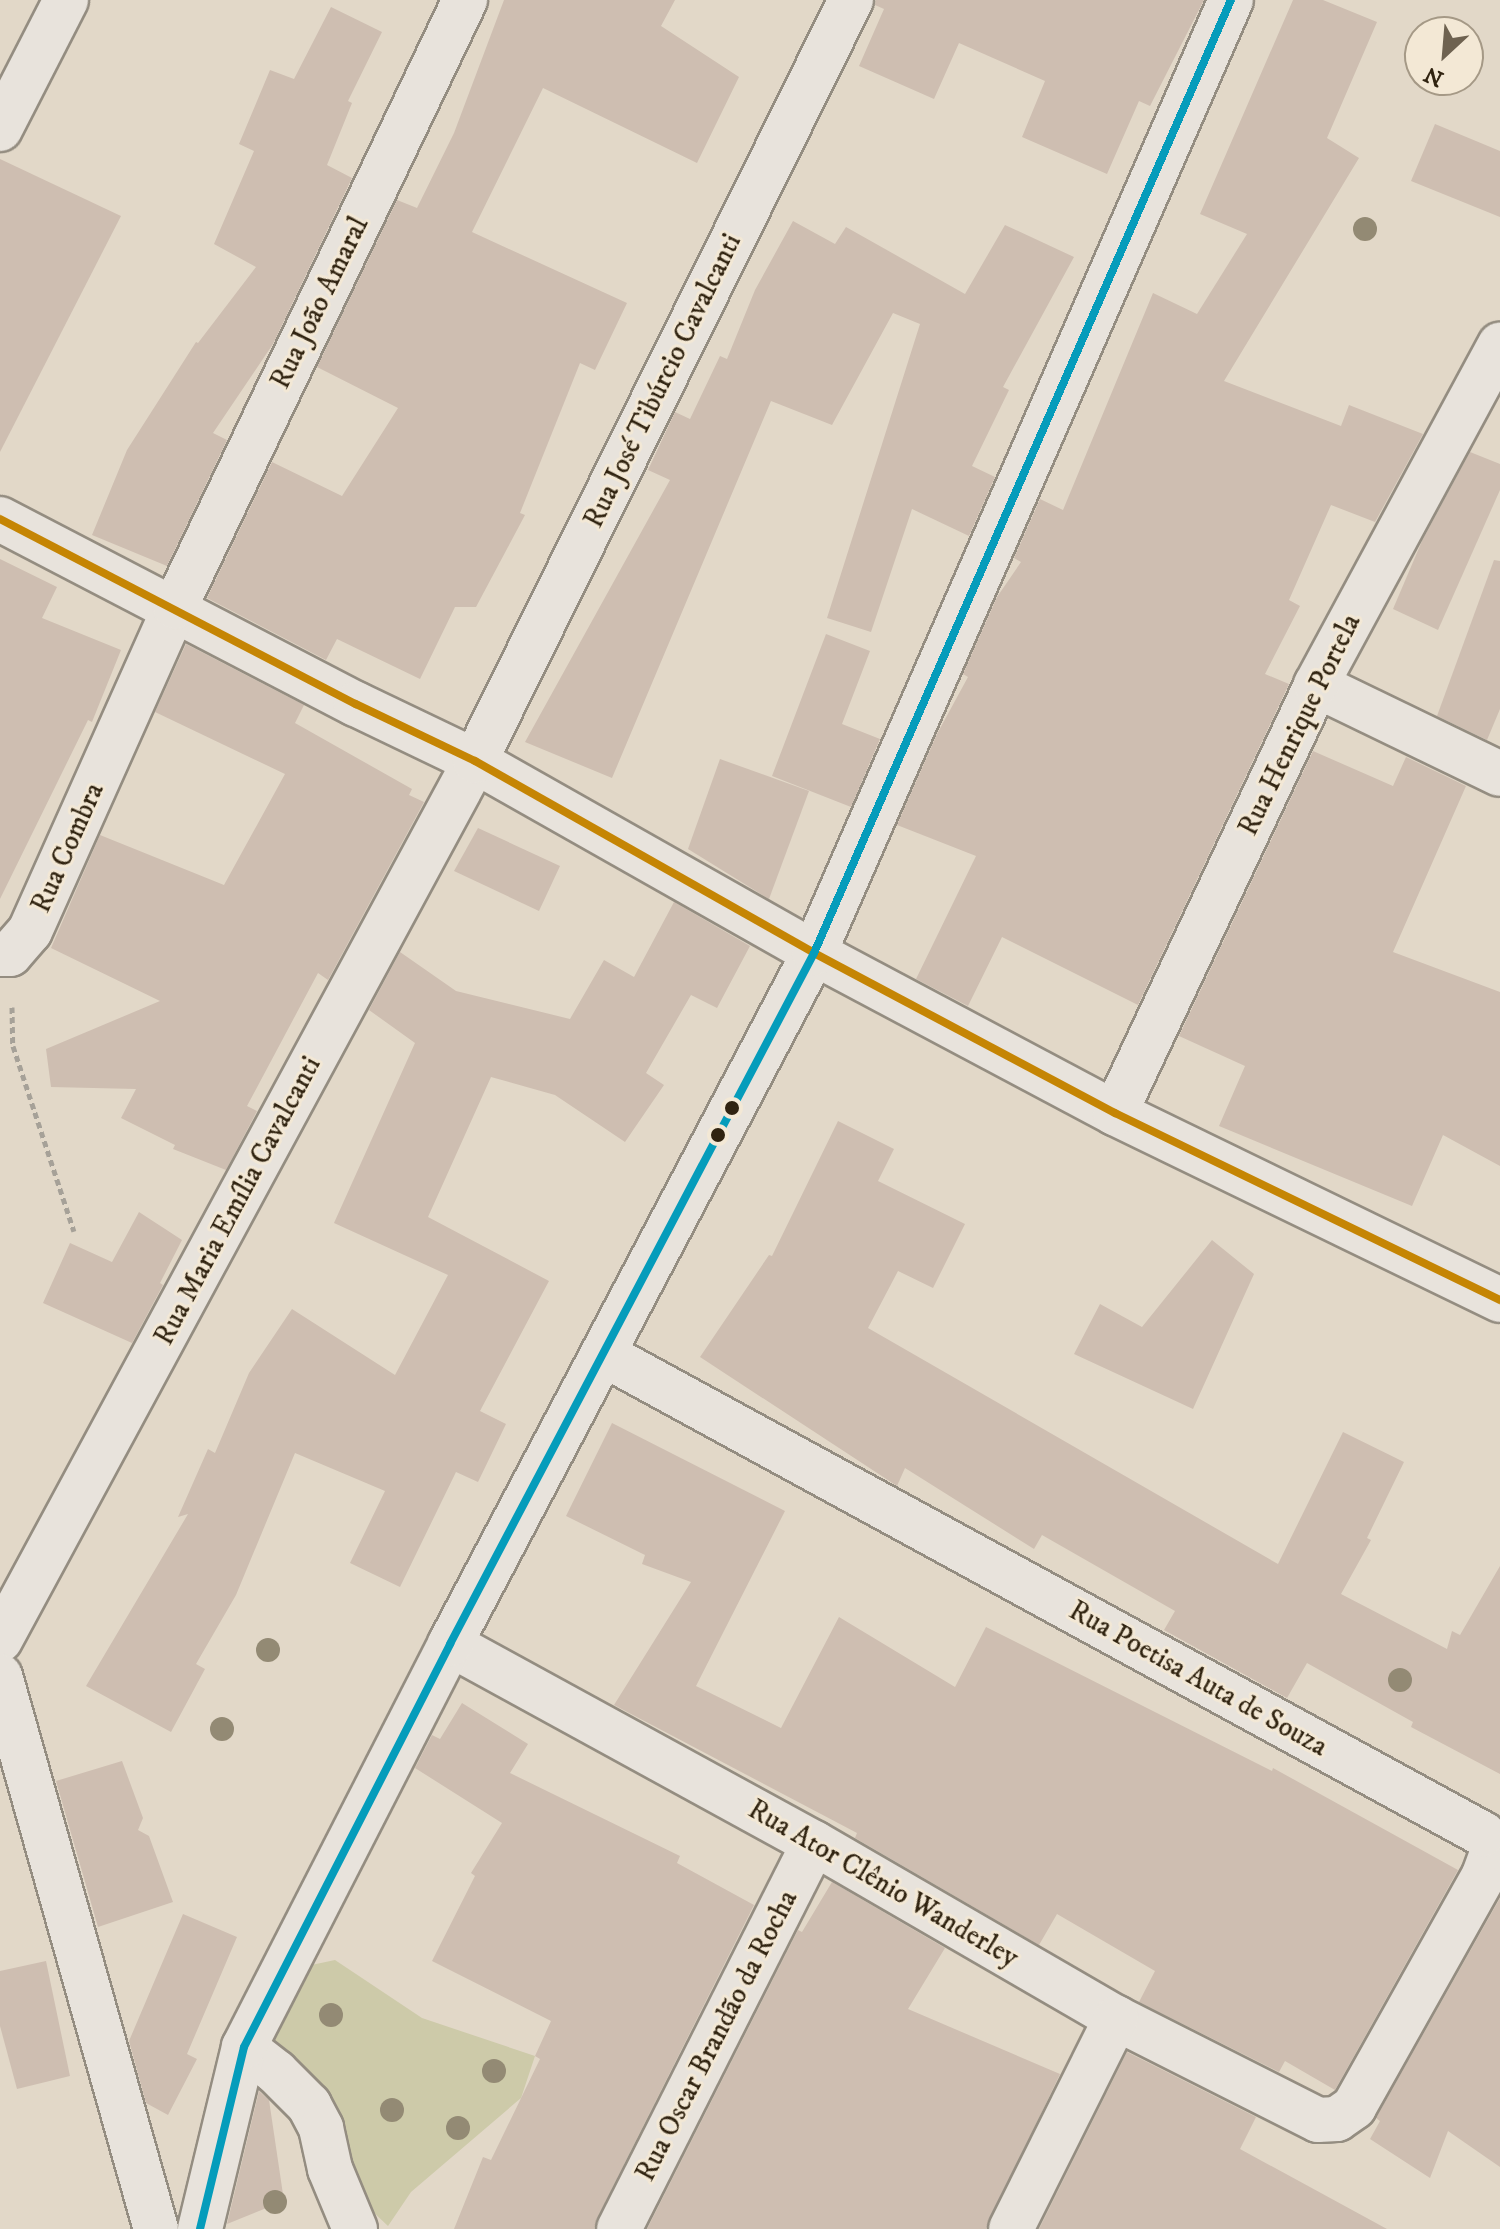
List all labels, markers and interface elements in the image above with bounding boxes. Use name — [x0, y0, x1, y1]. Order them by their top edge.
north arrow — [1404, 16, 1484, 96]
text: N — [1420, 60, 1448, 92]
street label: Rua João Amaral — [264, 211, 376, 395]
street label: Rua José Tibúrcio Cavalcanti — [577, 229, 749, 533]
street label: Rua Henrique Portela — [1232, 609, 1368, 841]
street label: Rua Combra — [24, 778, 112, 918]
street label: Rua Maria Emília Cavalcanti — [148, 1051, 328, 1351]
unlabelled marker — [724, 1100, 740, 1116]
unlabelled marker — [710, 1127, 726, 1143]
street label: Rua Poetisa Auta de Souza — [1063, 1594, 1333, 1764]
street label: Rua Ator Clênio Wanderley — [742, 1793, 1024, 1975]
street label: Rua Oscar Brandão da Rocha — [629, 1885, 805, 2187]

